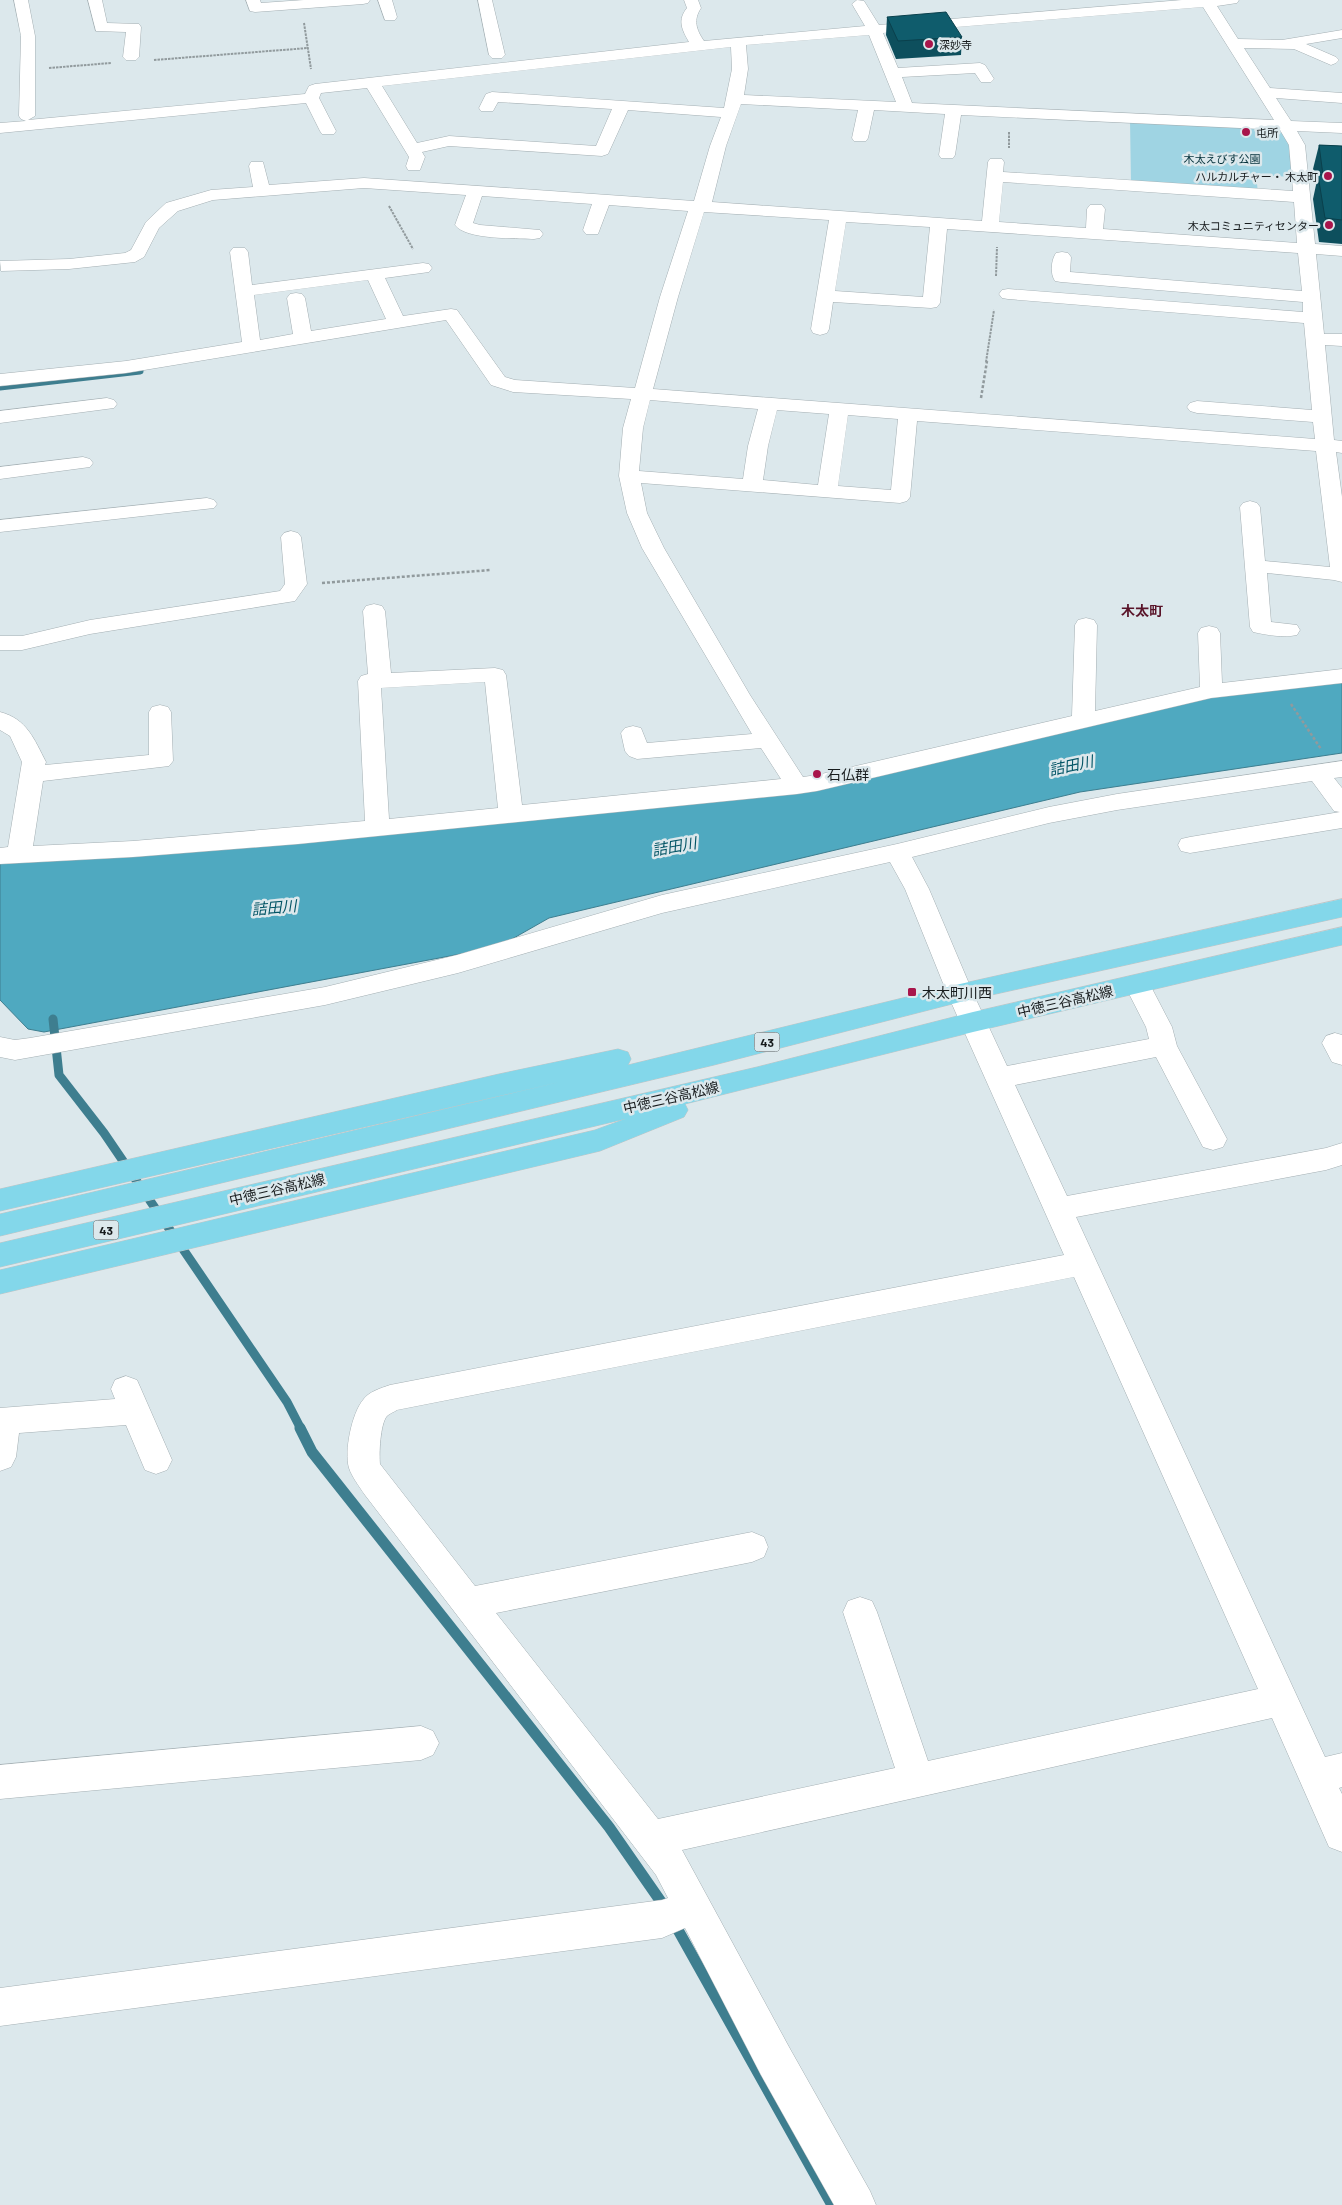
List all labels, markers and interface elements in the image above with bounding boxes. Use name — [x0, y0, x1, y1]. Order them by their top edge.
marker: 深妙寺 — [923, 38, 935, 50]
place label: 深妙寺 — [939, 38, 972, 51]
marker: 屯所 — [1240, 126, 1252, 138]
place label: 屯所 — [1256, 126, 1279, 139]
park label: 木太えびす公園 — [1184, 152, 1261, 165]
place label: ハルカルチャー・ 木太町 — [1195, 170, 1318, 183]
marker: ハルカルチャー・ 木太町 — [1322, 170, 1334, 182]
place label: 木太コミュニティセンター — [1188, 219, 1319, 232]
marker: 木太コミュニティセンター — [1323, 219, 1335, 231]
district label: 木太町 — [1121, 602, 1163, 619]
water label: 詰田川 — [1047, 751, 1097, 778]
place label: 石仏群 — [827, 766, 869, 783]
marker: 石仏群 — [811, 768, 823, 780]
water label: 詰田川 — [650, 833, 700, 859]
water label: 詰田川 — [251, 896, 299, 918]
street label: 中徳三谷高松線 — [1015, 982, 1115, 1020]
place label: 木太町川西 — [922, 984, 992, 1001]
marker: 木太町川西 — [906, 986, 918, 998]
road number: 43 — [754, 1032, 780, 1052]
street label: 中徳三谷高松線 — [621, 1078, 721, 1116]
street label: 中徳三谷高松線 — [227, 1170, 327, 1208]
road number: 43 — [94, 1220, 118, 1240]

